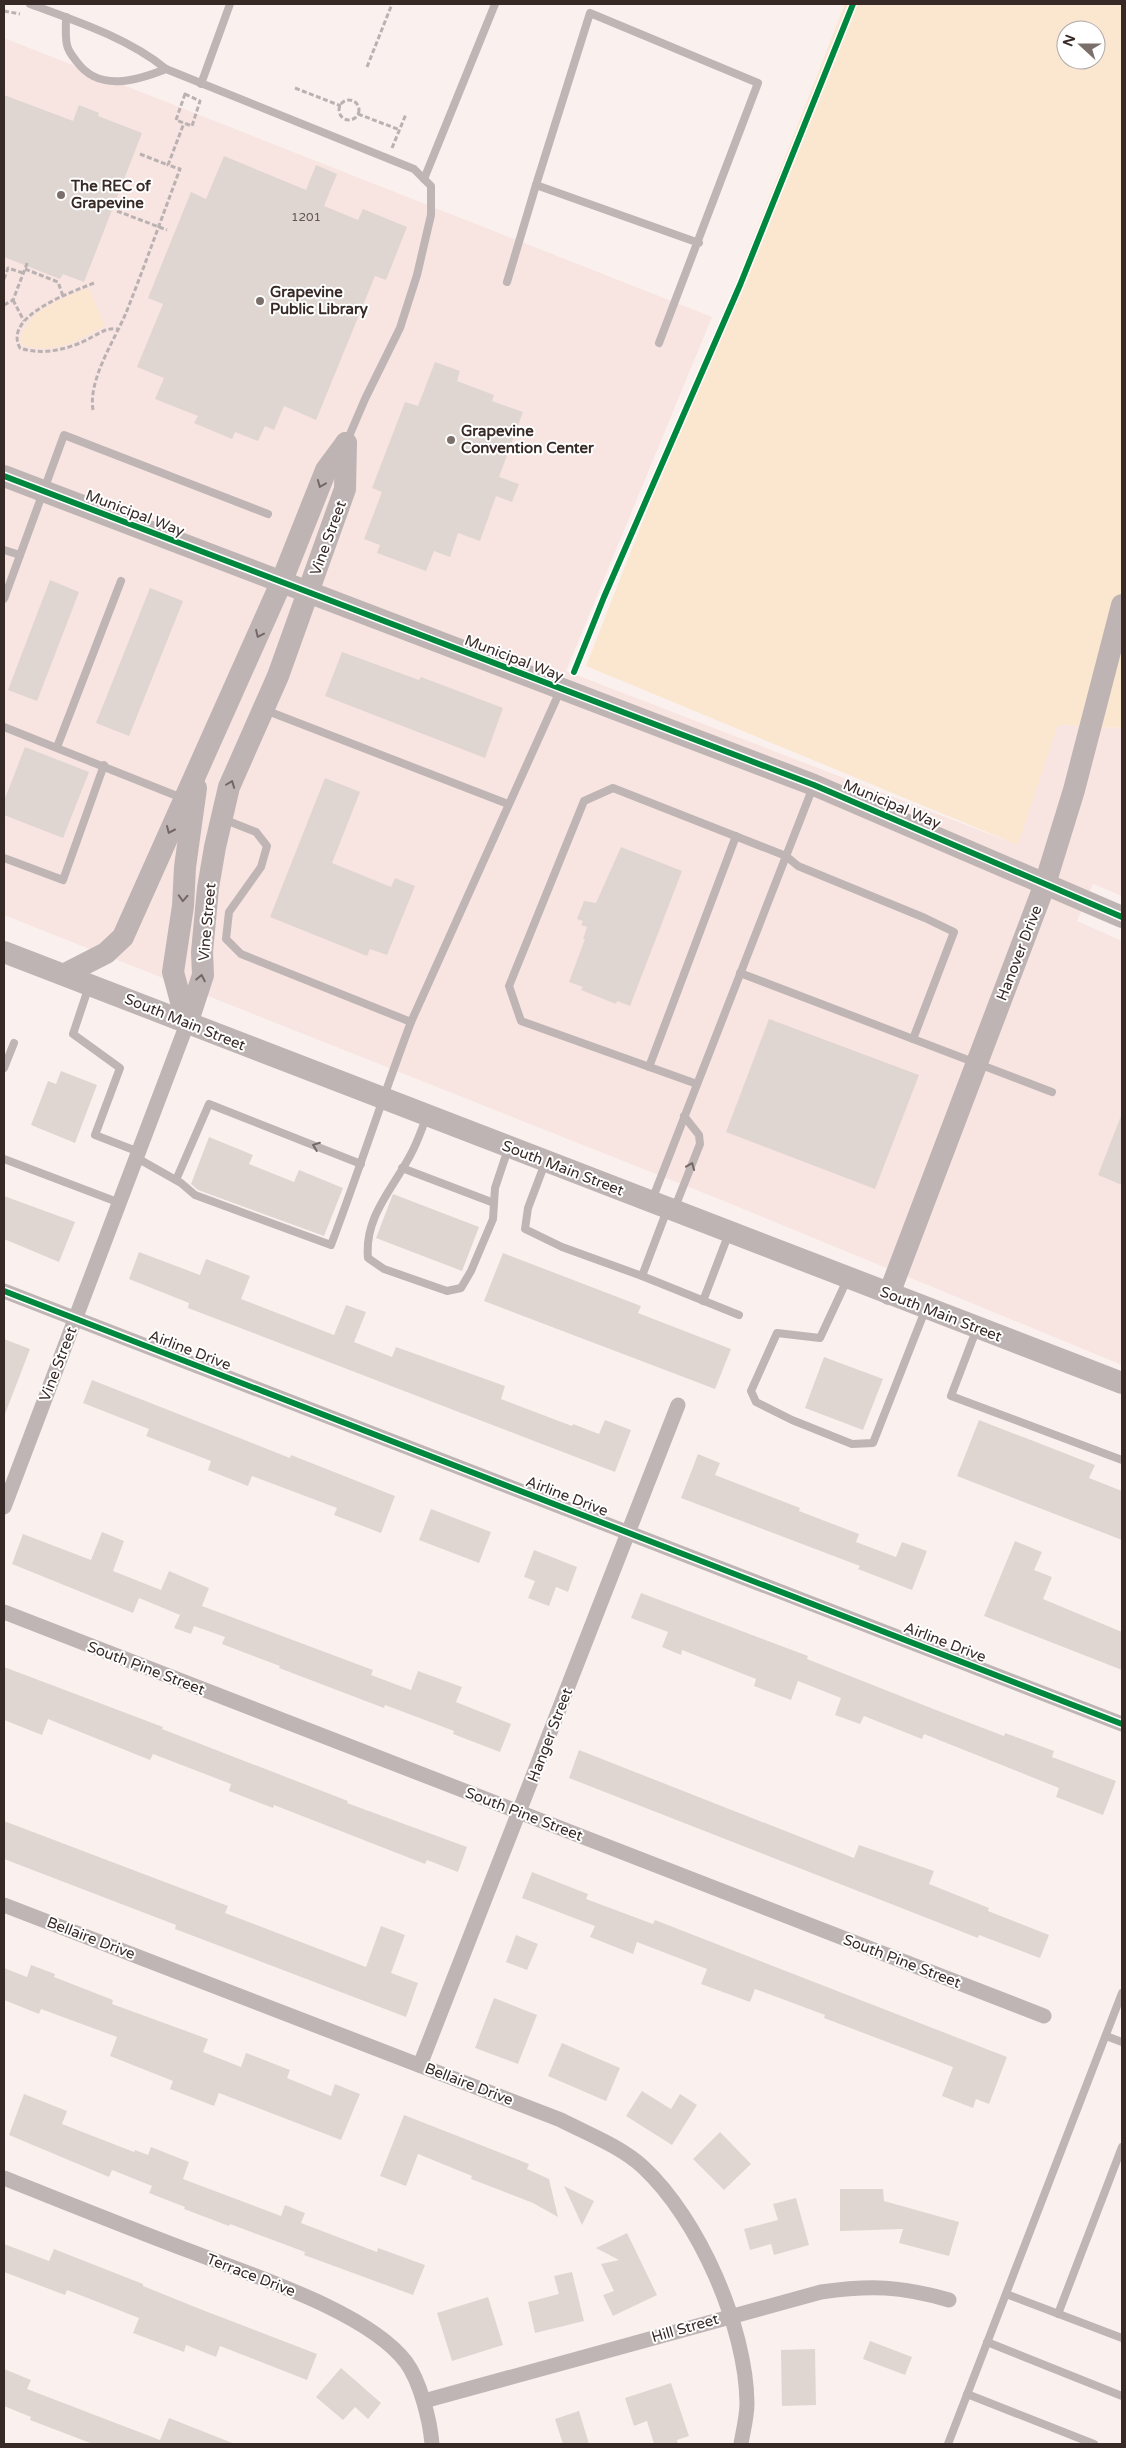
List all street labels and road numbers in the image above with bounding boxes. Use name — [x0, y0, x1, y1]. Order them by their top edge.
street label: Municipal Way — [83, 486, 187, 540]
street label: Vine Street — [306, 498, 350, 578]
street label: Municipal Way — [462, 631, 566, 685]
street label: Municipal Way — [840, 775, 944, 833]
street label: Vine Street — [195, 882, 219, 962]
street label: Hanover Drive — [993, 903, 1045, 1003]
street label: South Main Street — [122, 990, 248, 1055]
street label: South Main Street — [500, 1137, 627, 1200]
street label: South Main Street — [878, 1283, 1005, 1346]
street label: Vine Street — [36, 1324, 81, 1404]
street label: Airline Drive — [146, 1326, 234, 1374]
street label: Airline Drive — [523, 1472, 611, 1520]
street label: Airline Drive — [901, 1618, 989, 1666]
street label: South Pine Street — [85, 1637, 208, 1699]
street label: Hanger Street — [524, 1685, 576, 1785]
street label: South Pine Street — [463, 1783, 586, 1845]
street label: Bellaire Drive — [44, 1913, 138, 1963]
street label: South Pine Street — [841, 1930, 964, 1992]
street label: Bellaire Drive — [422, 2059, 516, 2109]
street label: Terrace Drive — [204, 2250, 298, 2300]
street label: Hill Street — [649, 2310, 721, 2346]

